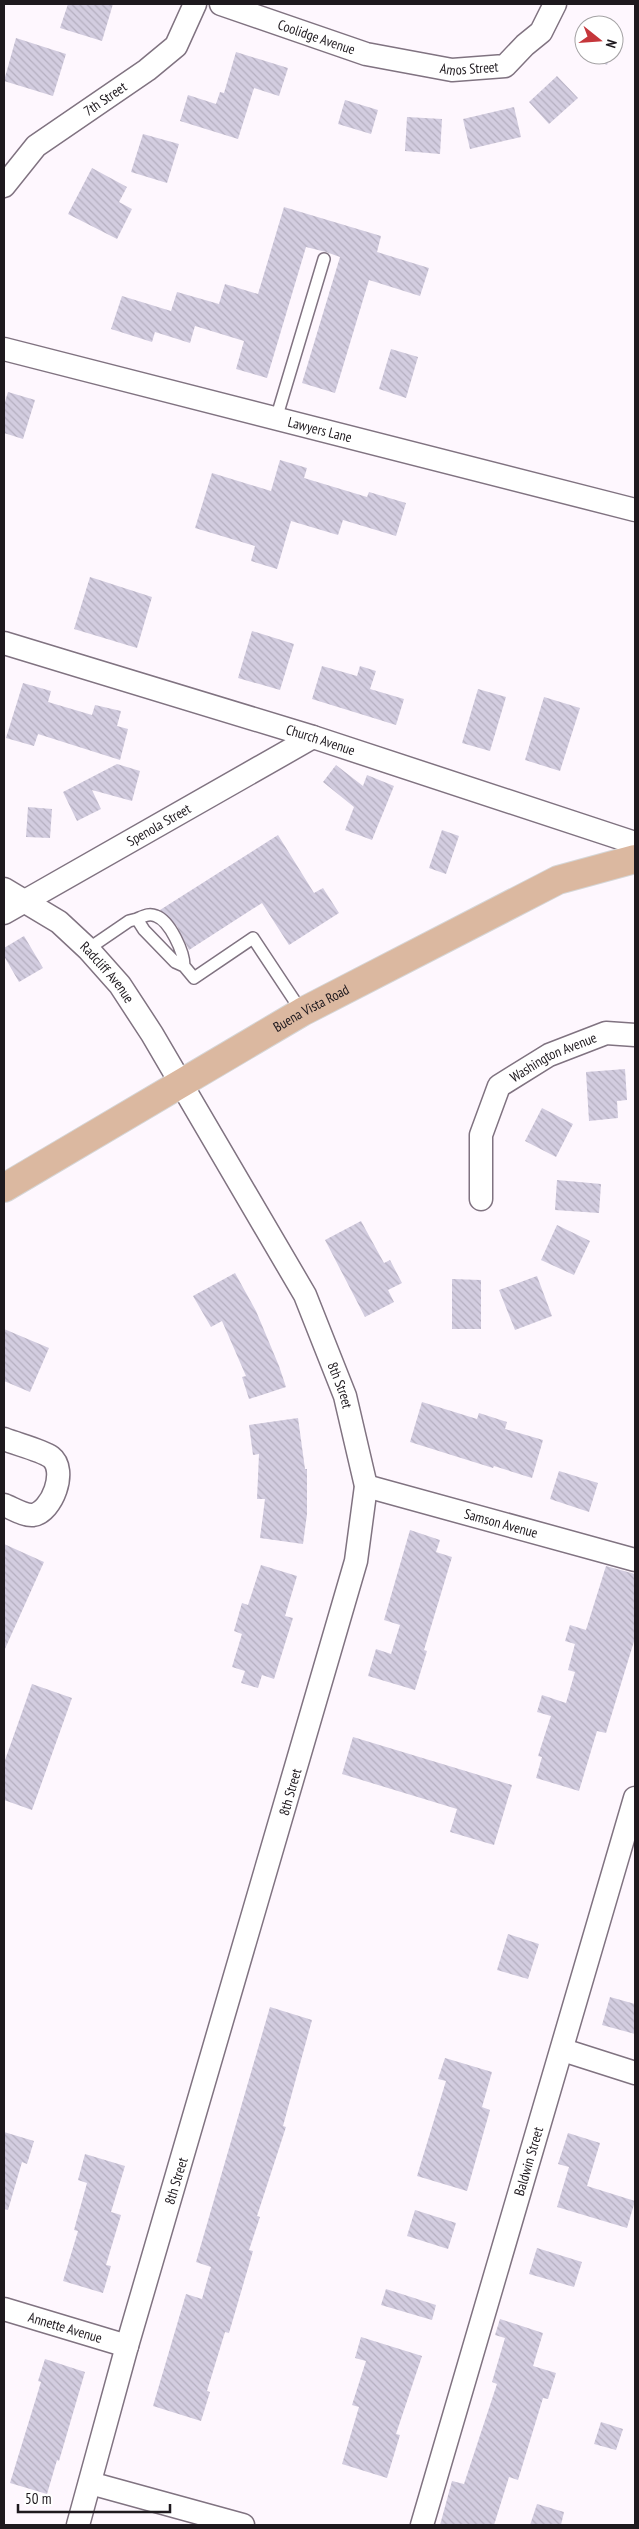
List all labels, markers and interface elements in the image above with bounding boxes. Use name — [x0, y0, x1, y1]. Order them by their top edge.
street label: Coolidge Avenue — [276, 15, 358, 59]
north arrow — [574, 15, 624, 65]
text: N — [602, 38, 621, 50]
street label: Amos Street — [438, 58, 499, 80]
street label: 7th Street — [80, 78, 130, 120]
street label: Lawyers Lane — [286, 413, 354, 446]
street label: Church Avenue — [284, 720, 358, 759]
street label: Spenola Street — [123, 799, 194, 850]
street label: Radcliff Avenue — [77, 937, 138, 1006]
street label: Buena Vista Road — [270, 980, 352, 1036]
street label: Washington Avenue — [507, 1028, 599, 1086]
street label: 8th Street — [323, 1359, 357, 1410]
street label: Samson Avenue — [462, 1504, 540, 1542]
street label: 8th Street — [275, 1766, 305, 1818]
street label: Baldwin Street — [510, 2125, 547, 2198]
street label: 8th Street — [160, 2155, 192, 2207]
street label: Annette Avenue — [26, 2308, 105, 2347]
scale bar — [18, 2482, 170, 2514]
text: 50 m — [25, 2489, 51, 2508]

